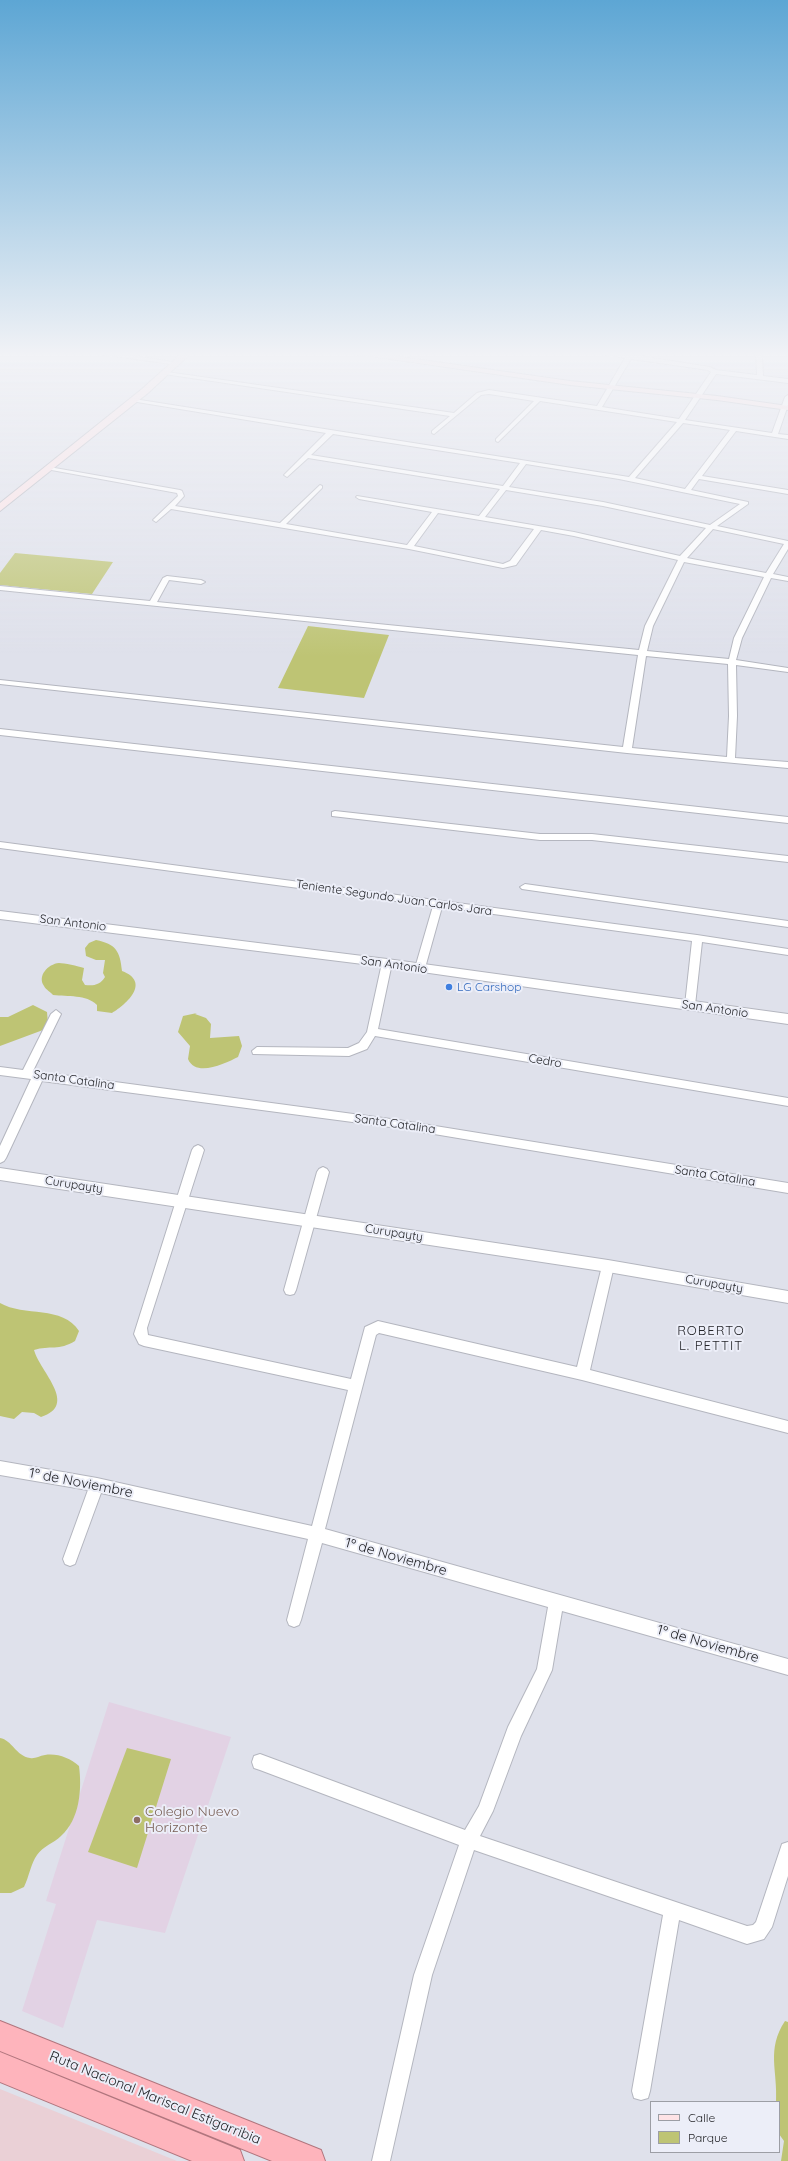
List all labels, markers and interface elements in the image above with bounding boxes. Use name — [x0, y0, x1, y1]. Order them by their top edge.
street label: Teniente Segundo Juan Carlos Jara — [295, 877, 493, 919]
street label: San Antonio — [39, 912, 107, 934]
street label: San Antonio — [360, 953, 428, 977]
place label: LG Carshop — [457, 980, 522, 994]
marker: LG Carshop — [444, 982, 454, 992]
street label: San Antonio — [681, 997, 749, 1021]
street label: Cedro — [527, 1051, 563, 1071]
street label: Santa Catalina — [33, 1067, 115, 1093]
street label: Santa Catalina — [354, 1111, 436, 1137]
street label: Santa Catalina — [674, 1163, 756, 1189]
street label: Curupayty — [44, 1173, 104, 1197]
street label: Curupayty — [364, 1221, 424, 1245]
street label: Curupayty — [684, 1272, 744, 1296]
district label: ROBERTO L. PETTIT — [677, 1323, 745, 1354]
street label: 1º de Noviembre — [28, 1465, 134, 1501]
street label: 1º de Noviembre — [343, 1534, 449, 1580]
street label: 1º de Noviembre — [655, 1621, 761, 1667]
place label: Colegio Nuevo Horizonte — [145, 1804, 239, 1836]
marker: Colegio Nuevo Horizonte — [132, 1815, 142, 1825]
street label: Ruta Nacional Mariscal Estigarribia — [47, 2048, 263, 2148]
legend — [650, 2101, 780, 2153]
text: Calle — [688, 2110, 715, 2125]
text: Parque — [688, 2130, 728, 2145]

